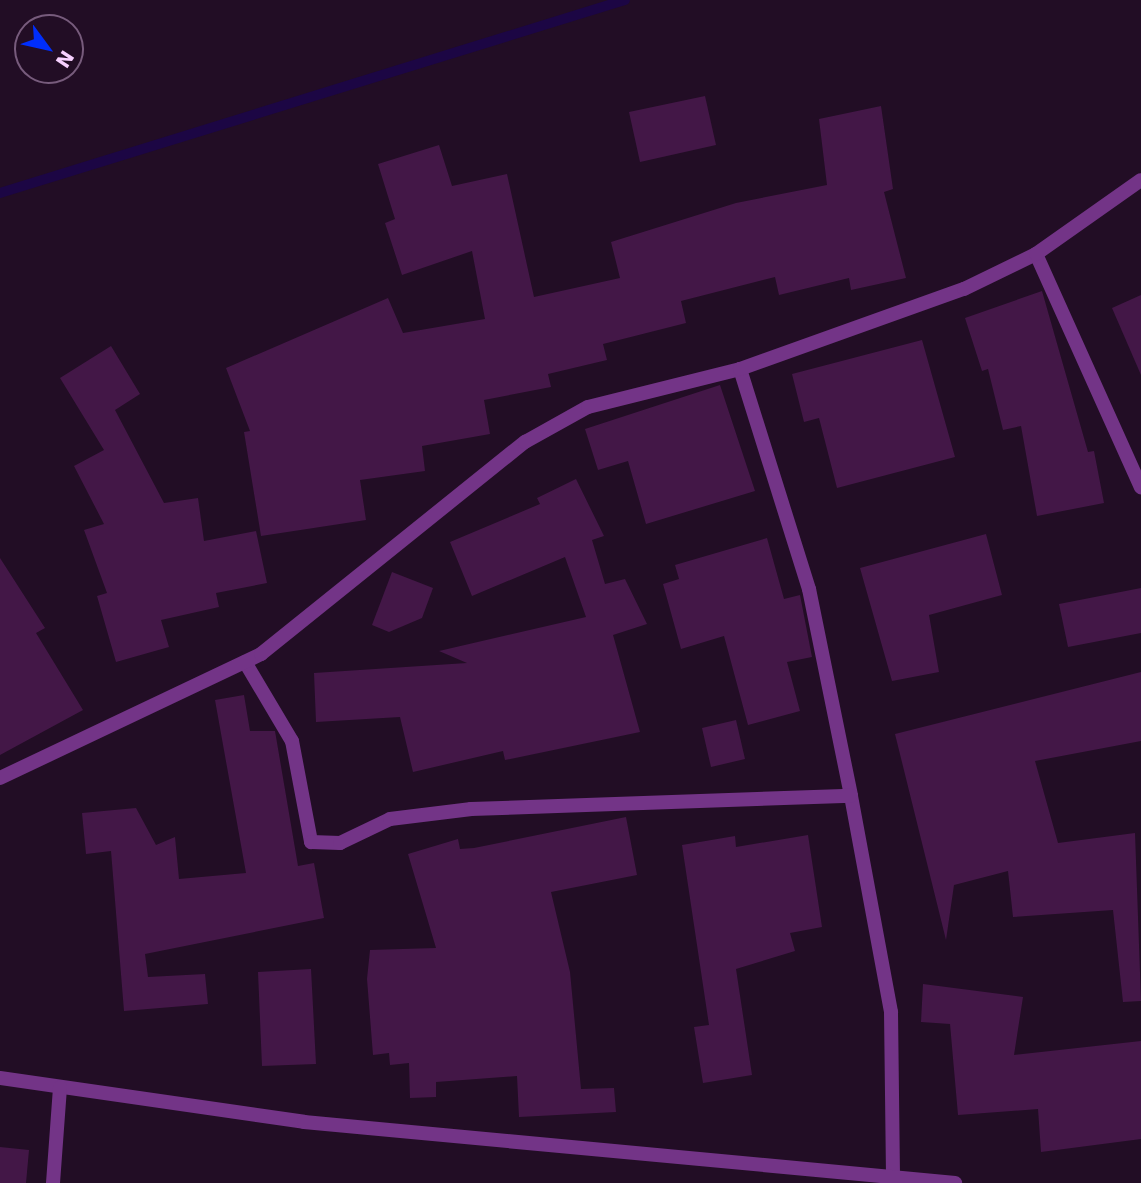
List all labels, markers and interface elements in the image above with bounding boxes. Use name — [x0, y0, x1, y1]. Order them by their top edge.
north arrow — [14, 14, 84, 84]
text: N — [51, 47, 78, 72]

